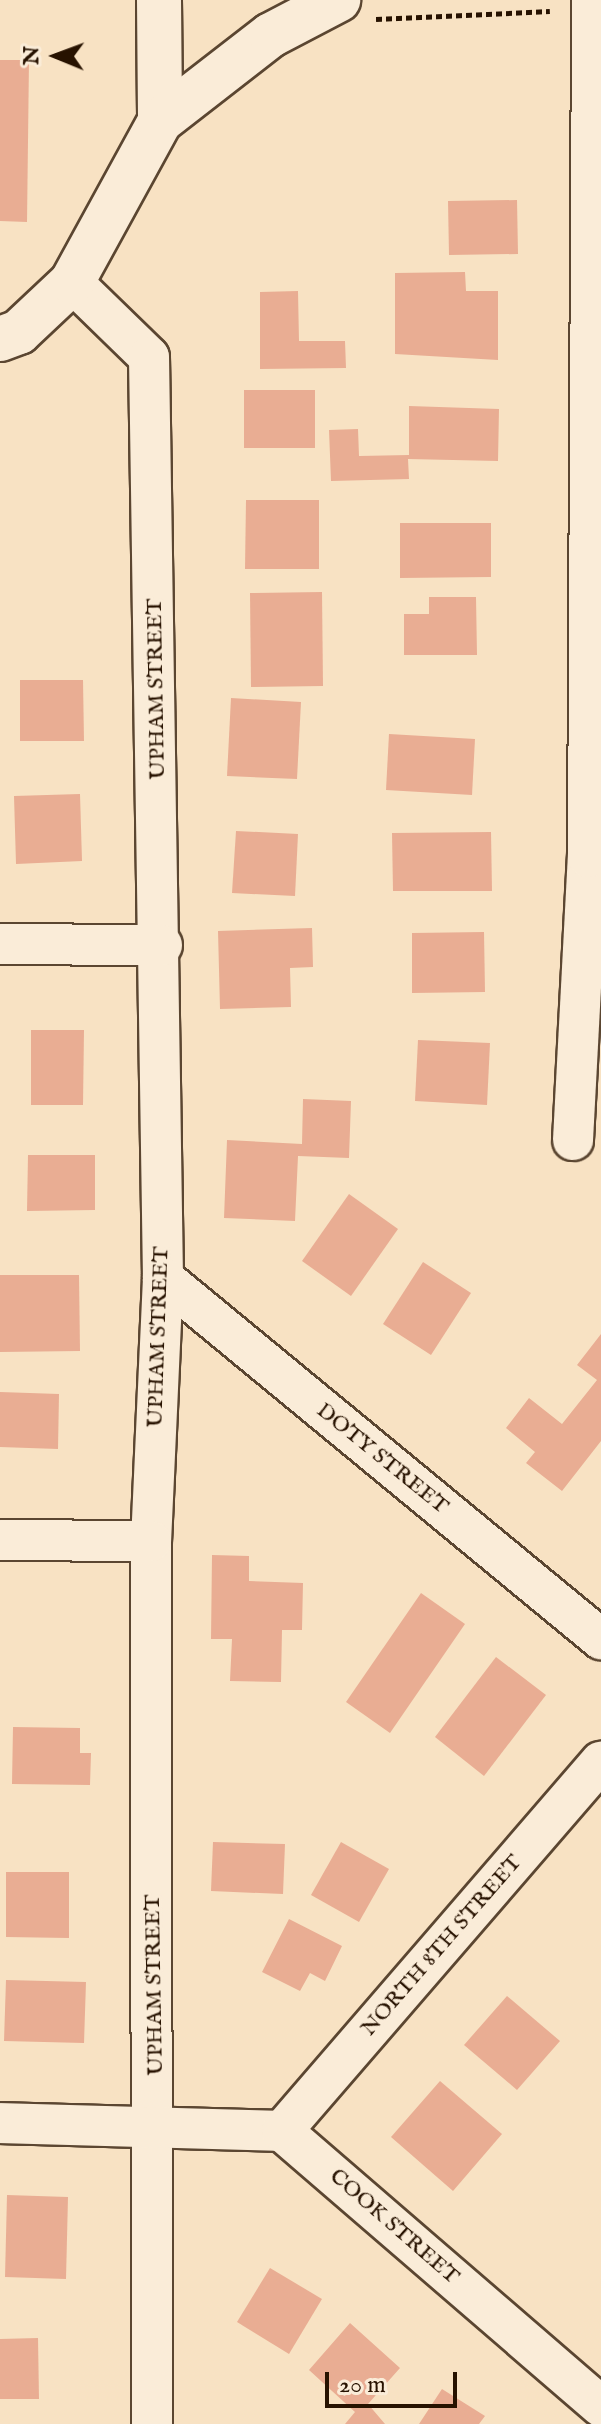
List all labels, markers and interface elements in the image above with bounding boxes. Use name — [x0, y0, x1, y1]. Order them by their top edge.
north arrow — [16, 16, 96, 96]
text: N — [18, 46, 46, 65]
street label: UPHAM STREET — [142, 598, 172, 780]
street label: UPHAM STREET — [143, 1246, 175, 1428]
street label: DOTY STREET — [311, 1398, 453, 1520]
street label: NORTH 8TH STREET — [356, 1850, 528, 2042]
street label: UPHAM STREET — [140, 1894, 170, 2076]
street label: COOK STREET — [324, 2164, 464, 2290]
scale bar — [329, 2356, 461, 2406]
text: 20 m — [339, 2370, 386, 2401]

